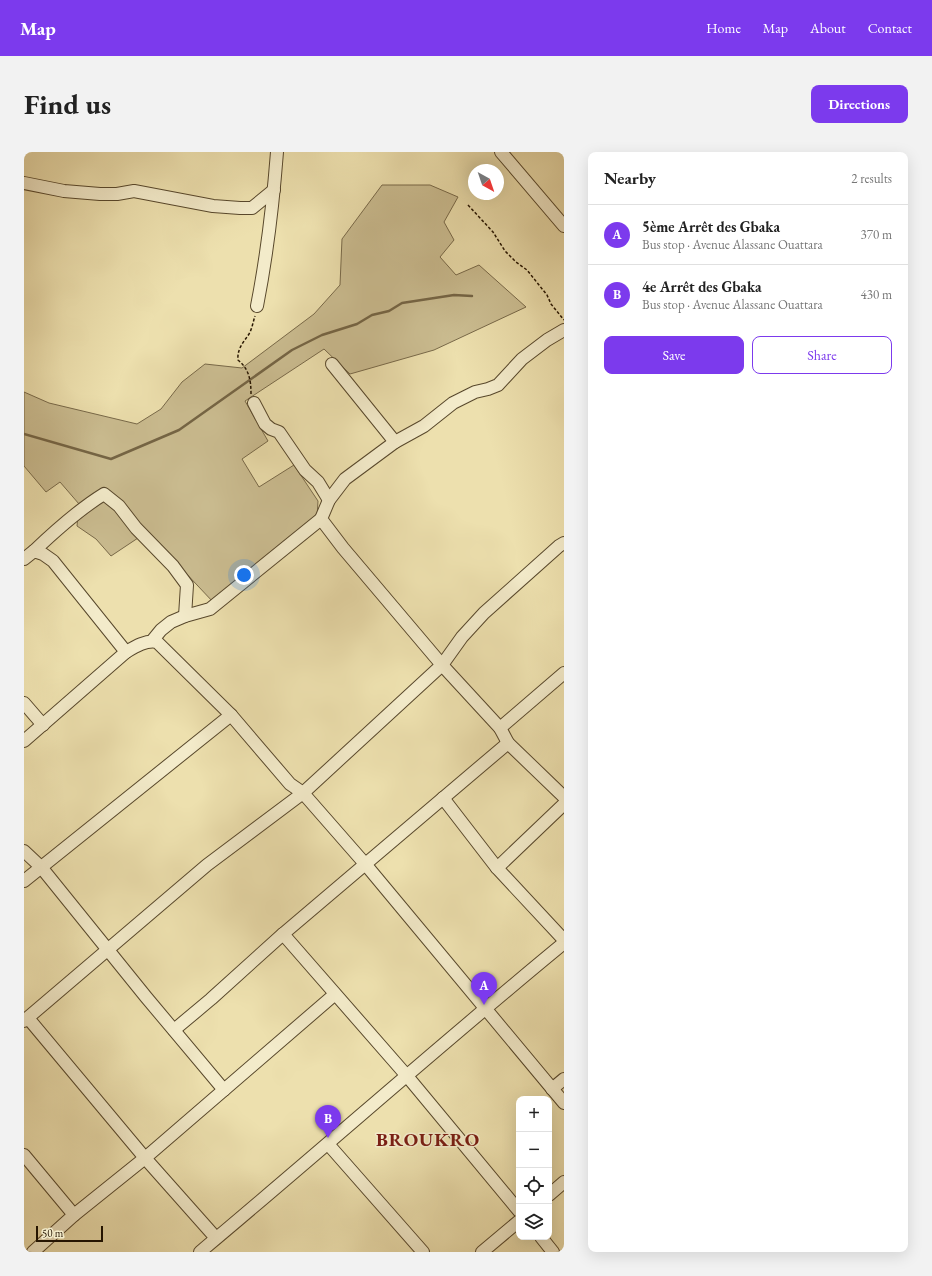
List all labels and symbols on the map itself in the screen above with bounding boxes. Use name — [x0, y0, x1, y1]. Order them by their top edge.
north arrow — [468, 164, 504, 200]
your location — [234, 565, 254, 585]
pin: A — [471, 972, 497, 1005]
pin: B — [315, 1105, 341, 1138]
district label: BROUKRO — [376, 1127, 480, 1152]
scale bar — [36, 1224, 103, 1243]

